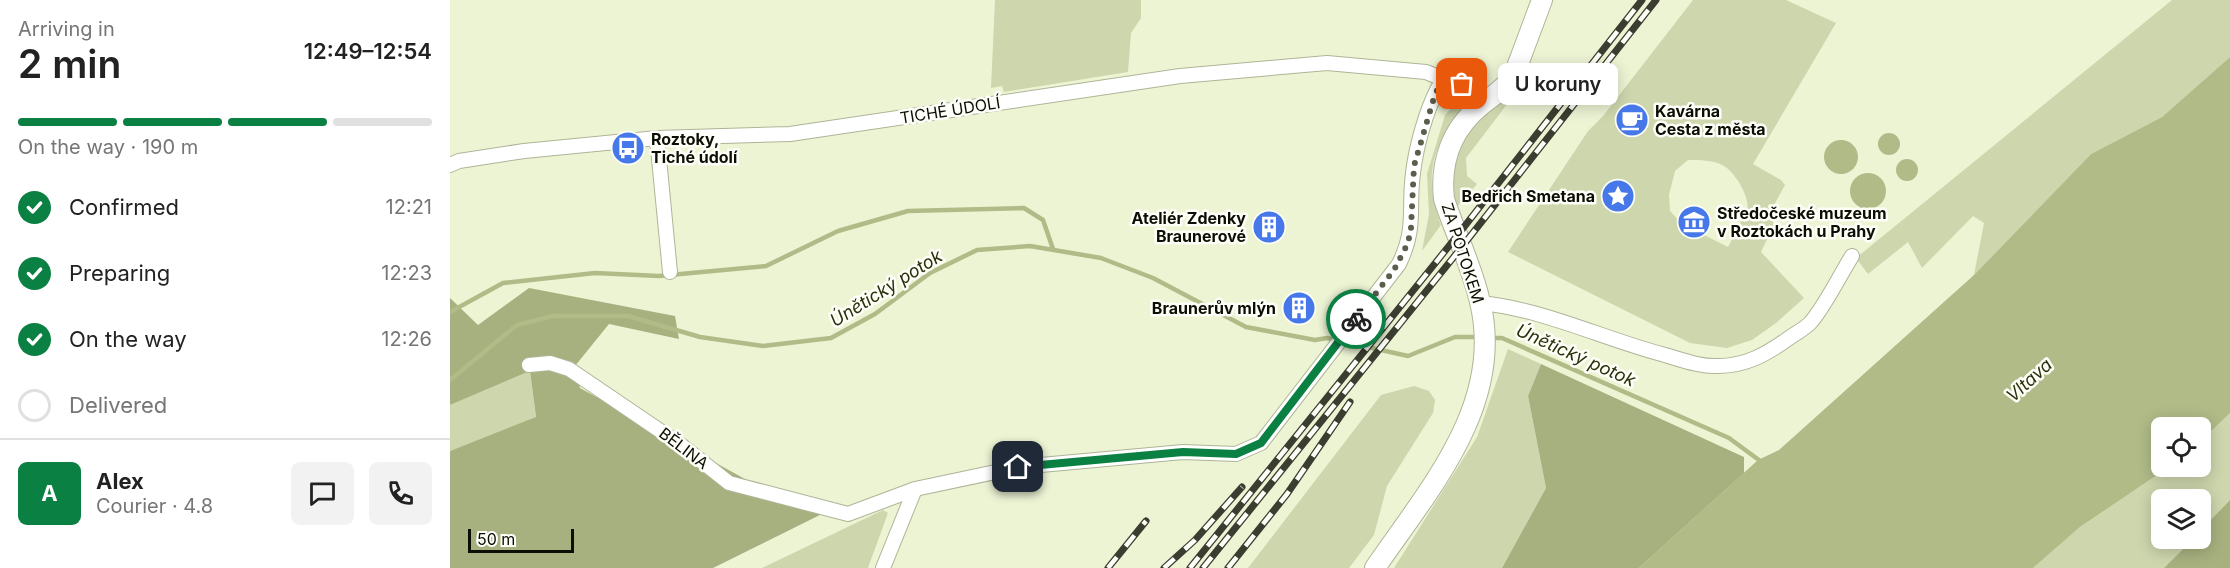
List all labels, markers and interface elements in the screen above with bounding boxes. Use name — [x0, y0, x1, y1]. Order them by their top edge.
text: Arriving in — [18, 17, 115, 41]
text: 12:49–12:54 — [304, 38, 432, 64]
text: 2 min — [18, 40, 121, 87]
pin — [1436, 58, 1487, 109]
callout: U koruny — [1498, 63, 1618, 105]
icon: bag — [1445, 67, 1478, 100]
text: U koruny — [1515, 72, 1601, 96]
street label: TICHÉ ÚDOLÍ — [898, 92, 1002, 128]
place label: Kavárna Cesta z města — [1655, 101, 1766, 139]
cafe icon: Kavárna Cesta z města — [1614, 102, 1650, 138]
place label: Roztoky, Tiché údolí — [651, 129, 738, 167]
bus stop icon: Roztoky, Tiché údolí — [610, 130, 646, 166]
text: On the way · 190 m — [18, 135, 198, 159]
place icon: Bedřich Smetana — [1600, 178, 1636, 214]
place label: Bedřich Smetana — [1462, 186, 1595, 206]
icon: check — [18, 191, 51, 224]
text: Confirmed — [69, 194, 179, 220]
text: 12:21 — [386, 195, 432, 219]
street label: ZA POTOKEM — [1437, 200, 1489, 306]
place label: Středočeské muzeum v Roztokách u Prahy — [1717, 203, 1887, 241]
museum icon: Středočeské muzeum v Roztokách u Prahy — [1676, 204, 1712, 240]
place label: Ateliér Zdenky Braunerové — [1132, 208, 1246, 246]
building icon: Ateliér Zdenky Braunerové — [1251, 209, 1287, 245]
water label: Únětický potok — [826, 244, 947, 331]
icon: check — [18, 257, 51, 290]
text: Preparing — [69, 260, 170, 286]
text: 12:23 — [381, 261, 432, 285]
courier — [1326, 289, 1386, 349]
building icon: Braunerův mlýn — [1281, 290, 1317, 326]
place label: Braunerův mlýn — [1152, 298, 1276, 318]
icon: bike — [1340, 303, 1373, 336]
water label: Únětický potok — [1513, 318, 1640, 391]
icon: check — [18, 323, 51, 356]
text: On the way — [69, 326, 187, 352]
text: 12:26 — [381, 327, 432, 351]
water label: Vltava — [2002, 354, 2056, 406]
text: Delivered — [69, 392, 167, 418]
map controls — [2151, 417, 2211, 549]
button: locate — [2151, 417, 2211, 477]
street label: BĚLINA — [655, 423, 713, 473]
pin — [992, 441, 1043, 492]
icon: home — [1001, 450, 1034, 483]
button: chat — [291, 462, 354, 525]
button: phone — [369, 462, 432, 525]
text: Alex — [96, 468, 144, 494]
text: A — [41, 480, 58, 506]
button: layers — [2151, 489, 2211, 549]
text: Courier · 4.8 — [96, 494, 213, 518]
scale bar — [468, 526, 574, 554]
text: 50 m — [477, 529, 515, 549]

